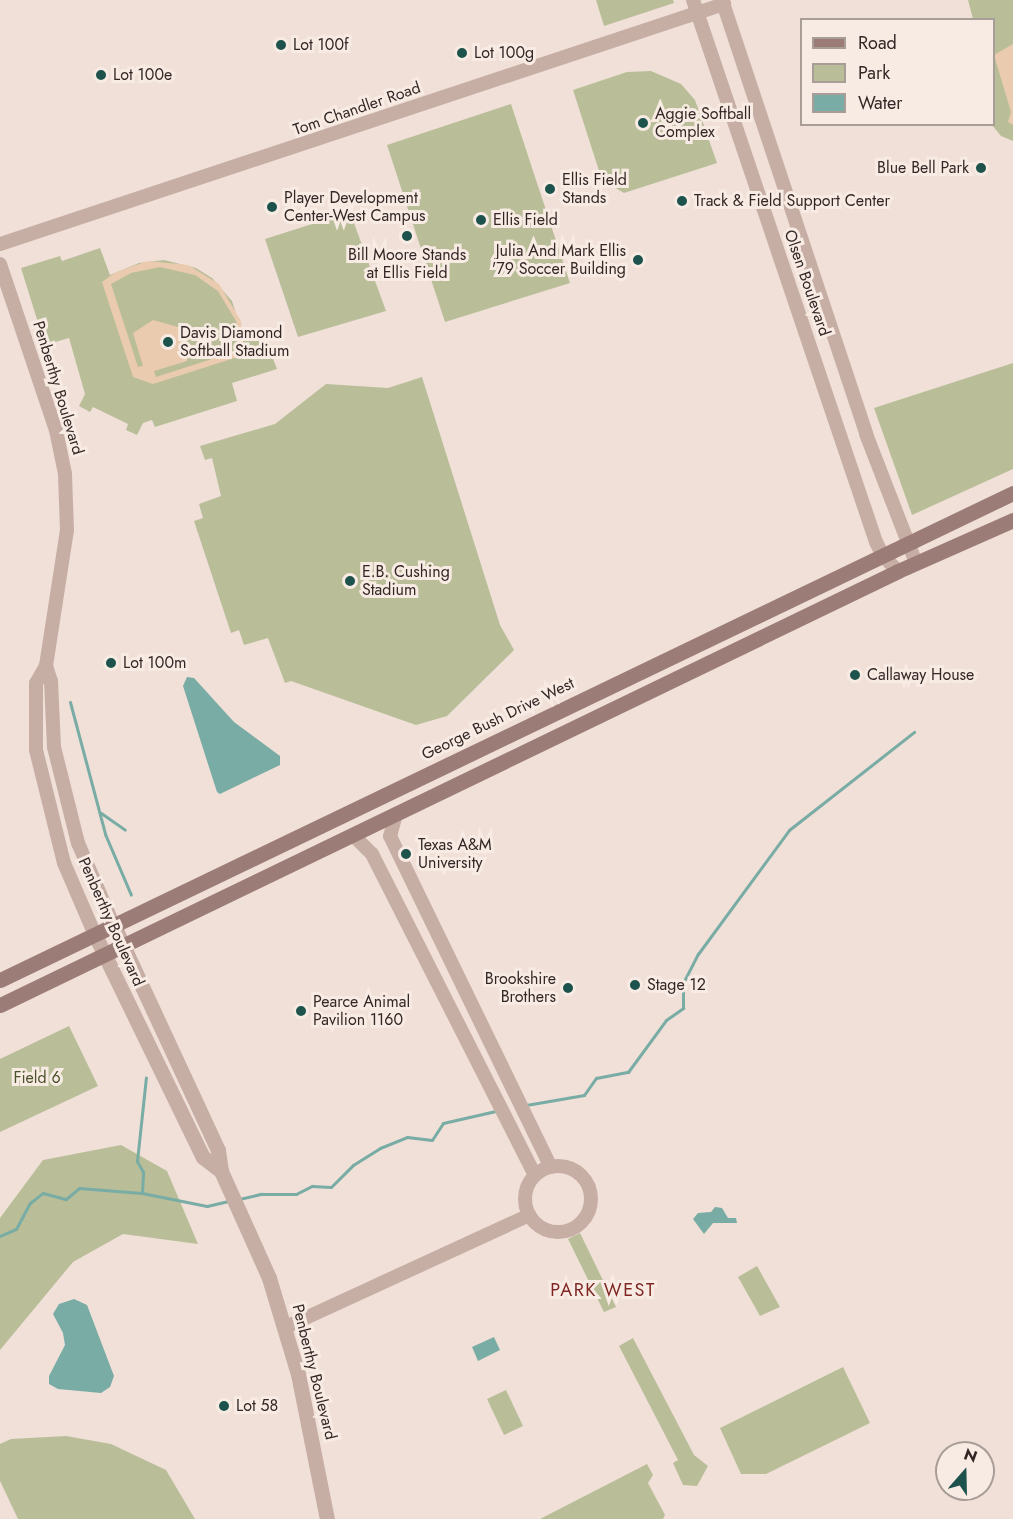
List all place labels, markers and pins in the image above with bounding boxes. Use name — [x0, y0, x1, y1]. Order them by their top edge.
place label: Lot 100f — [293, 35, 349, 55]
marker: Lot 100f — [274, 38, 288, 52]
place label: Lot 100g — [474, 43, 534, 63]
marker: Lot 100g — [455, 46, 469, 60]
place label: Lot 100e — [113, 65, 172, 85]
marker: Lot 100e — [94, 68, 108, 82]
place label: Aggie Softball Complex — [655, 104, 751, 142]
marker: Aggie Softball Complex — [636, 116, 650, 130]
place label: Blue Bell Park — [877, 158, 969, 178]
marker: Blue Bell Park — [974, 161, 988, 175]
place label: Ellis Field Stands — [562, 170, 627, 208]
marker: Ellis Field Stands — [543, 182, 557, 196]
place label: Player Development Center-West Campus — [284, 188, 426, 226]
place label: Track & Field Support Center — [694, 191, 890, 211]
marker: Track & Field Support Center — [675, 194, 689, 208]
marker: Player Development Center-West Campus — [265, 200, 279, 214]
place label: Ellis Field — [493, 210, 558, 230]
marker: Ellis Field — [474, 213, 488, 227]
marker: Bill Moore Stands at Ellis Field — [400, 229, 414, 243]
place label: Julia And Mark Ellis '79 Soccer Building — [492, 241, 626, 279]
place label: Bill Moore Stands at Ellis Field — [348, 245, 466, 283]
marker: Julia And Mark Ellis '79 Soccer Building — [631, 253, 645, 267]
place label: Davis Diamond Softball Stadium — [180, 323, 289, 361]
marker: Davis Diamond Softball Stadium — [161, 335, 175, 349]
place label: E.B. Cushing Stadium — [362, 562, 450, 600]
marker: E.B. Cushing Stadium — [343, 574, 357, 588]
place label: Lot 100m — [123, 653, 186, 673]
marker: Lot 100m — [104, 656, 118, 670]
place label: Callaway House — [867, 665, 974, 685]
marker: Callaway House — [848, 668, 862, 682]
place label: Texas A&M University — [418, 835, 492, 873]
marker: Texas A&M University — [399, 847, 413, 861]
place label: Brookshire Brothers — [485, 969, 556, 1007]
place label: Stage 12 — [647, 975, 706, 995]
marker: Stage 12 — [628, 978, 642, 992]
marker: Brookshire Brothers — [561, 981, 575, 995]
place label: Pearce Animal Pavilion 1160 — [313, 992, 410, 1030]
marker: Pearce Animal Pavilion 1160 — [294, 1004, 308, 1018]
place label: Lot 58 — [236, 1396, 278, 1416]
marker: Lot 58 — [217, 1399, 231, 1413]

